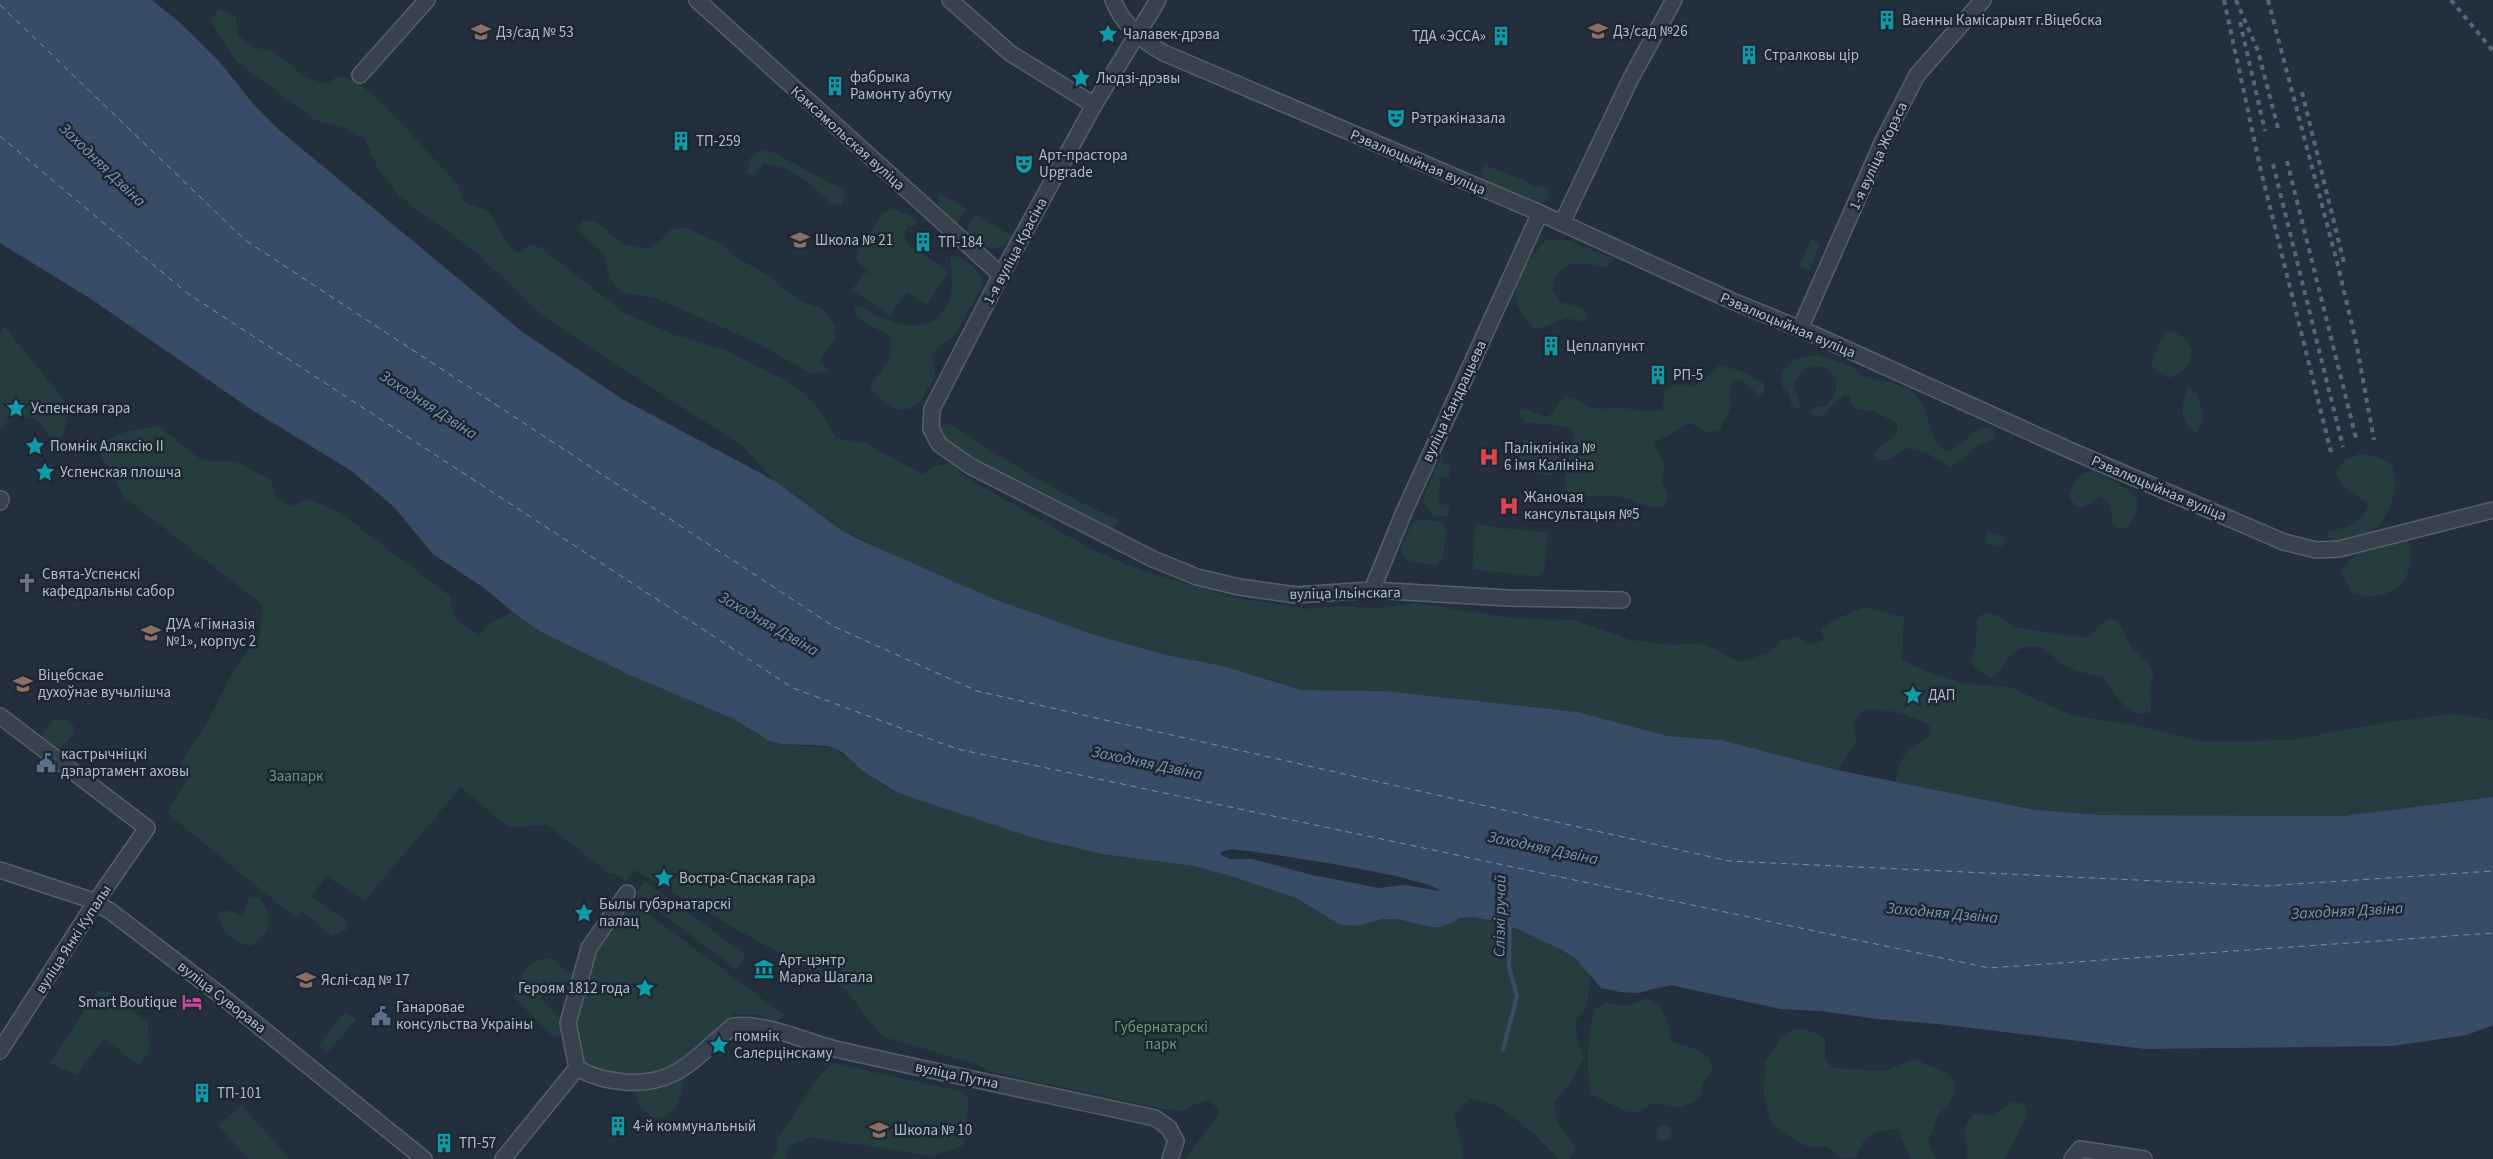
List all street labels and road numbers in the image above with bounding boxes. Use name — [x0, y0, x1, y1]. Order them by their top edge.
street label: Камсамольская вуліца — [786, 81, 909, 196]
street label: 1-я вуліца Жорэса — [1844, 99, 1913, 214]
street label: Рэвалюцыйная вуліца — [1347, 124, 1489, 201]
street label: 1-я вуліца Красіна — [978, 194, 1053, 309]
street label: Рэвалюцыйная вуліца — [1717, 287, 1859, 364]
street label: вуліца Кандрацьева — [1417, 337, 1492, 465]
street label: Рэвалюцыйная вуліца — [2088, 450, 2230, 527]
street label: вуліца Ільінскага — [1289, 582, 1401, 605]
street label: вуліца Янкі Купалы — [30, 881, 116, 998]
street label: вуліца Суворава — [173, 956, 270, 1039]
street label: вуліца Путна — [913, 1056, 1000, 1095]

